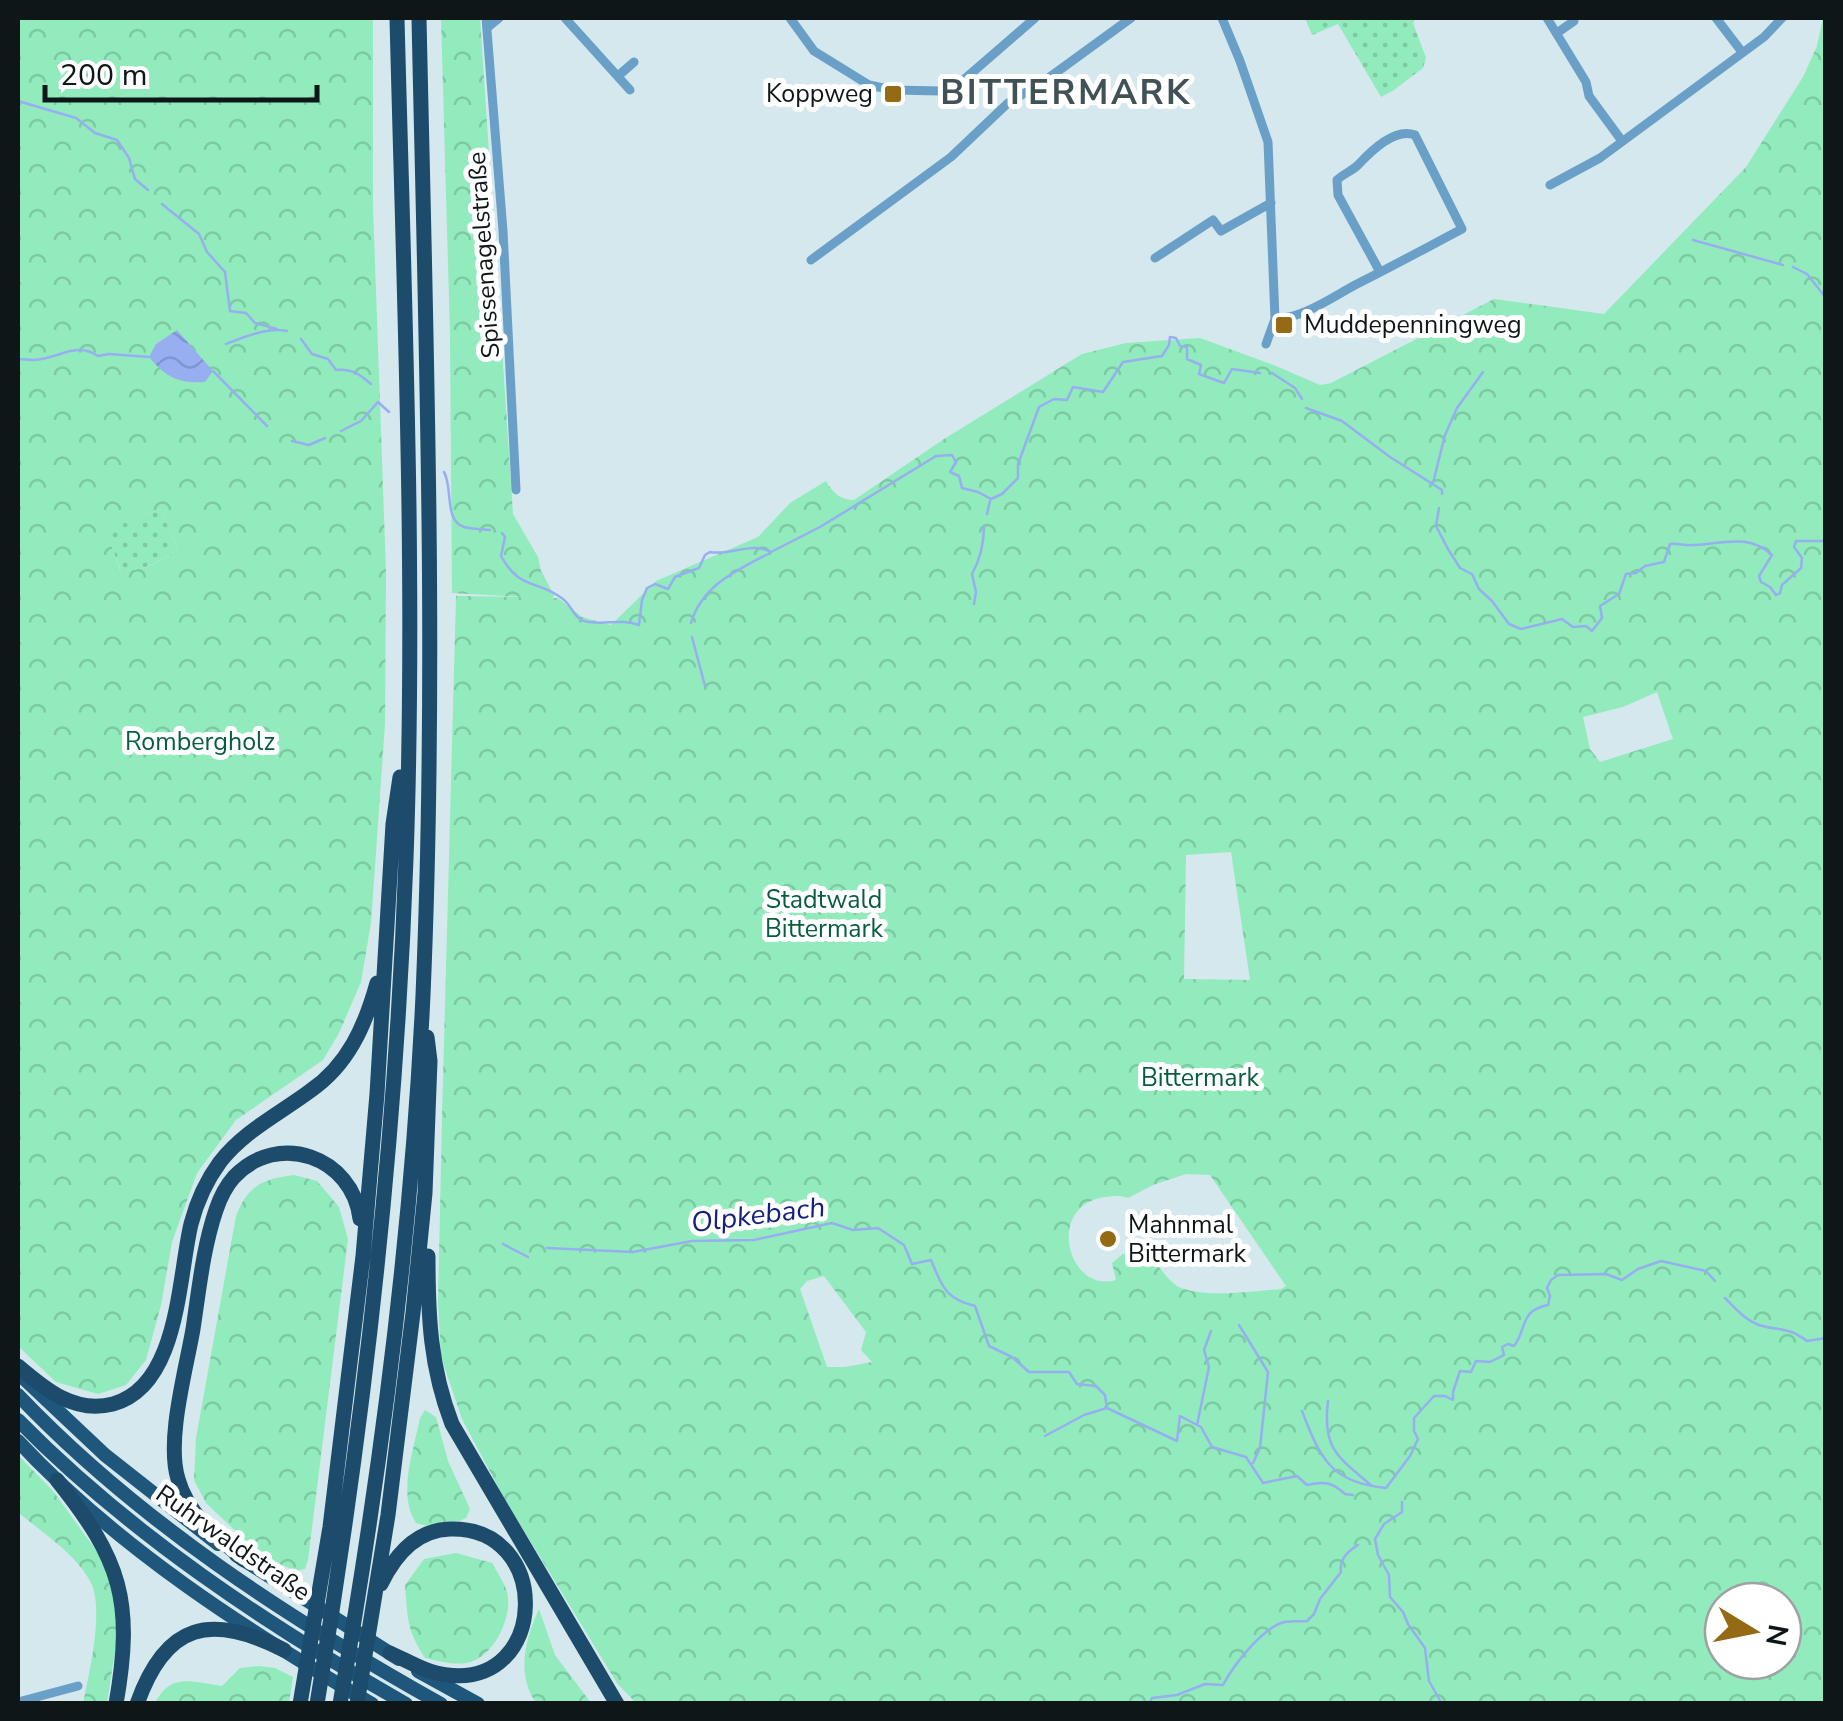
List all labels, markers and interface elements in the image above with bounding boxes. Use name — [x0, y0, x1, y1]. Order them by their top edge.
scale bar — [45, 40, 318, 102]
text: 200 m — [60, 55, 147, 96]
district label: BITTERMARK — [940, 69, 1192, 116]
place label: Koppweg — [766, 77, 873, 111]
marker: Koppweg — [882, 83, 904, 105]
street label: Spissenagelstraße — [460, 150, 508, 360]
place label: Muddepenningweg — [1304, 308, 1522, 342]
marker: Muddepenningweg — [1273, 314, 1295, 336]
park label: Rombergholz — [125, 725, 275, 759]
park label: Stadtwald Bittermark — [765, 883, 884, 946]
park label: Bittermark — [1141, 1061, 1260, 1095]
water label: Olpkebach — [689, 1188, 827, 1242]
place label: Mahnmal Bittermark — [1128, 1208, 1247, 1271]
marker: Mahnmal Bittermark — [1097, 1228, 1119, 1250]
street label: Ruhrwaldstraße — [149, 1477, 317, 1609]
north arrow — [1703, 1581, 1803, 1681]
text: N — [1756, 1622, 1797, 1649]

